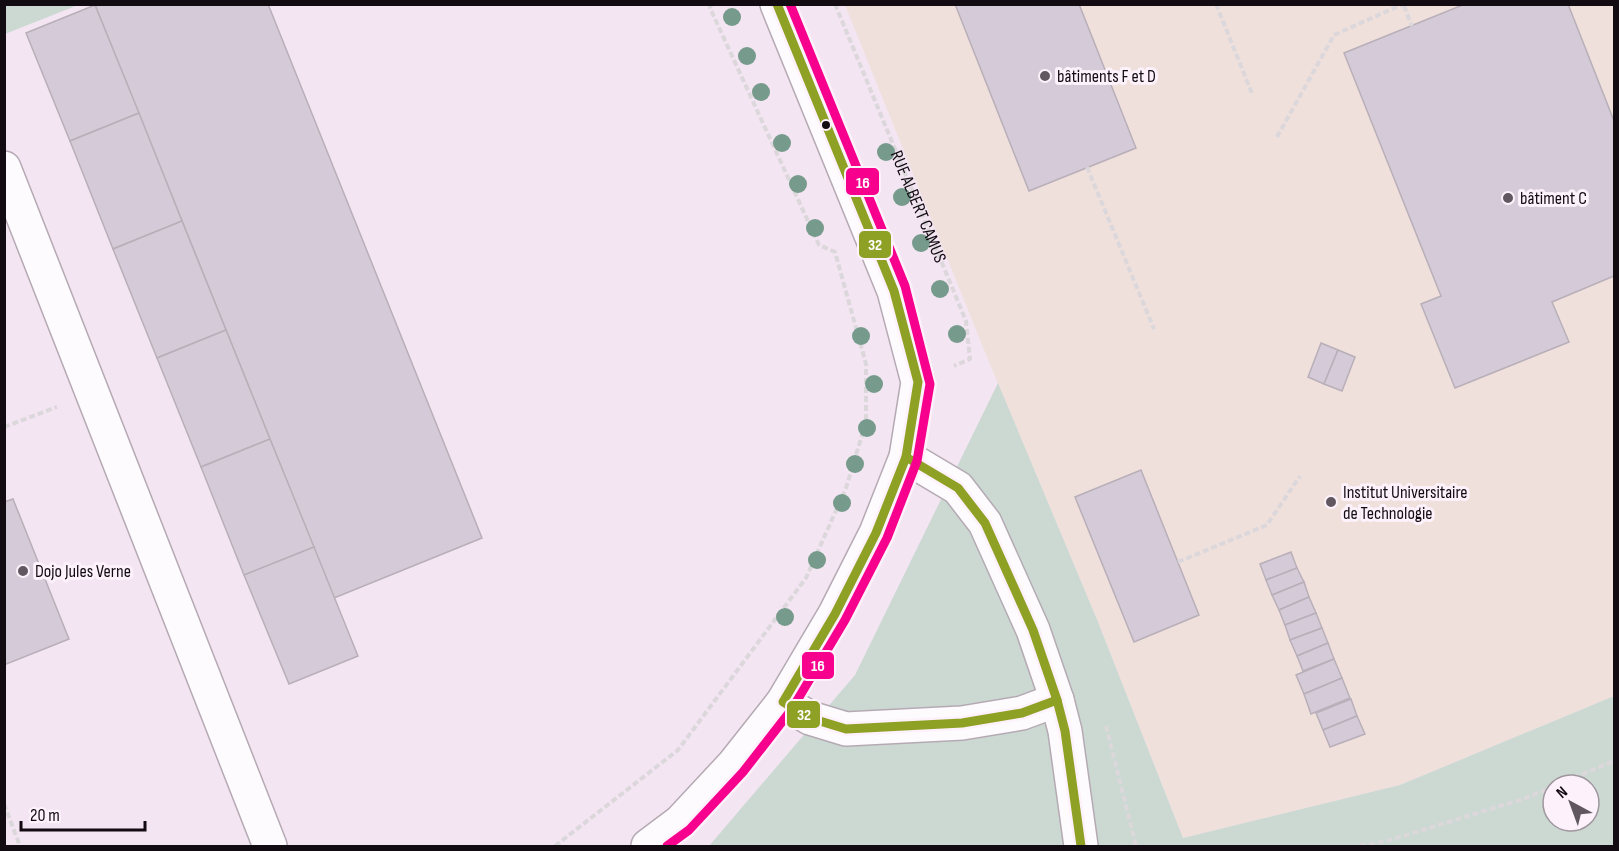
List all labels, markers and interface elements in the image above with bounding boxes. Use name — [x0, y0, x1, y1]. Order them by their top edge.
place label: bâtiments F et D — [1057, 66, 1156, 87]
marker: bâtiments F et D — [1038, 69, 1052, 83]
unlabelled marker — [820, 119, 832, 131]
street label: RUE ALBERT CAMUS — [886, 147, 951, 266]
line badge: 16 — [845, 167, 880, 196]
text: 16 — [856, 174, 870, 193]
place label: bâtiment C — [1520, 188, 1587, 209]
marker: bâtiment C — [1501, 191, 1515, 205]
line badge: 32 — [858, 230, 892, 259]
text: 32 — [868, 236, 882, 255]
place label: Institut Universitaire de Technologie — [1343, 482, 1468, 524]
marker: Institut Universitaire de Technologie — [1324, 495, 1338, 509]
place label: Dojo Jules Verne — [35, 561, 131, 582]
marker: Dojo Jules Verne — [16, 564, 30, 578]
line badge: 16 — [801, 651, 835, 680]
text: 16 — [811, 657, 825, 676]
line badge: 32 — [786, 700, 821, 729]
text: 32 — [797, 706, 811, 725]
north arrow — [1541, 773, 1601, 833]
text: N — [1553, 783, 1572, 803]
scale bar — [21, 794, 146, 832]
text: 20 m — [30, 805, 60, 826]

